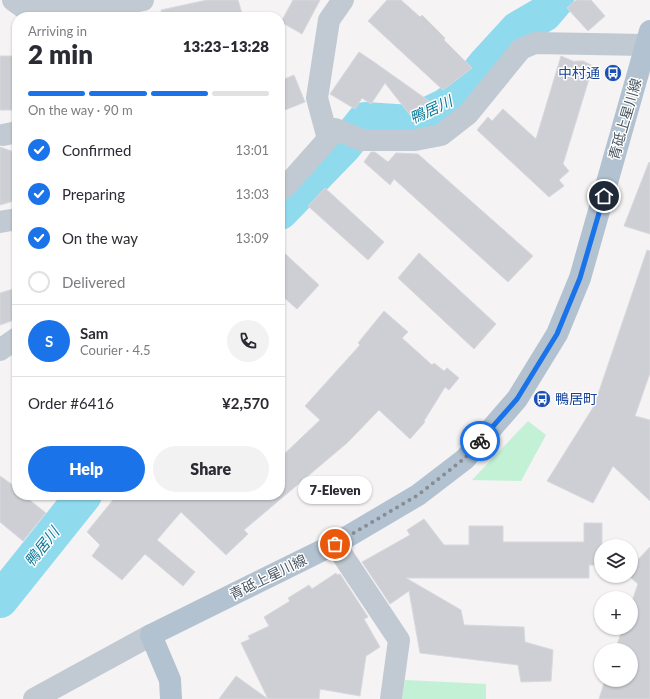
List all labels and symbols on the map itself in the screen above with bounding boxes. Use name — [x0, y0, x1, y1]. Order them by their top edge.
bus stop icon: 中村通 — [603, 63, 623, 83]
place label: 中村通 — [558, 64, 600, 81]
street label: 青砥上星川線 — [605, 76, 644, 162]
water label: 鴨居川 — [406, 91, 457, 127]
pin — [587, 179, 621, 213]
bus stop icon: 鴨居町 — [532, 389, 552, 409]
place label: 鴨居町 — [555, 390, 597, 407]
courier — [460, 421, 500, 461]
callout: 7-Eleven — [298, 476, 372, 504]
water label: 鴨居川 — [20, 522, 64, 570]
pin — [318, 527, 352, 561]
street label: 青砥上星川線 — [226, 550, 309, 603]

